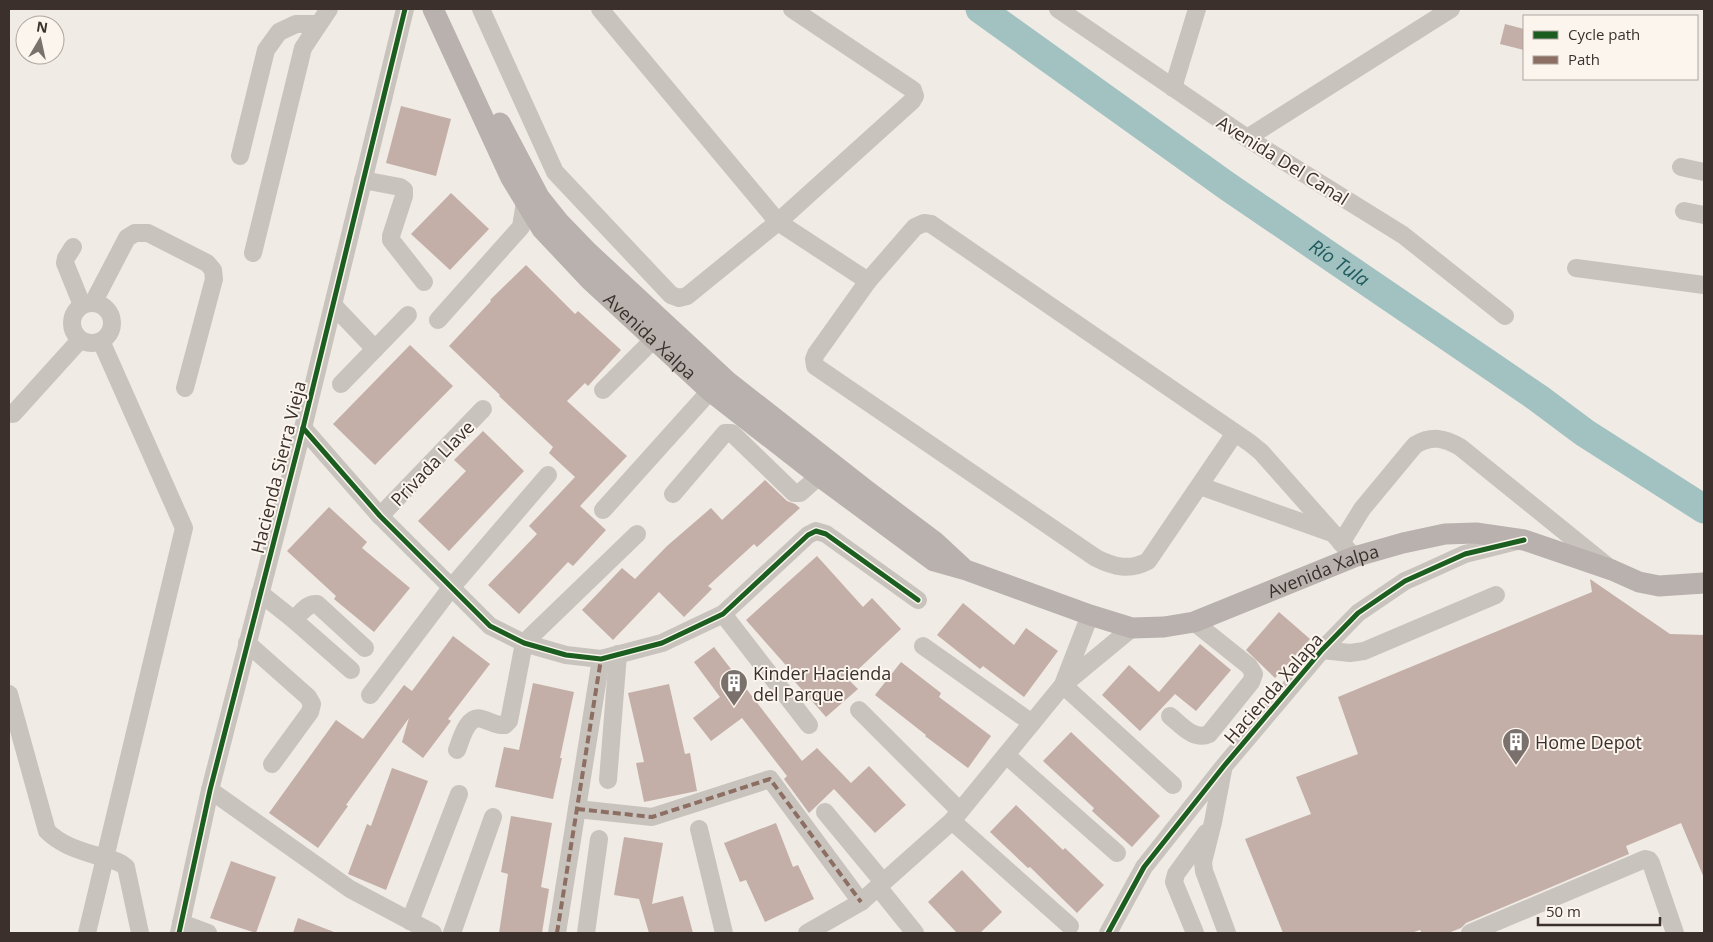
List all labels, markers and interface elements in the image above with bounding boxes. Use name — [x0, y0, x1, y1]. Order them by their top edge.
north arrow — [15, 15, 65, 65]
legend — [1523, 15, 1698, 80]
text: N — [35, 16, 49, 37]
text: Cycle path — [1568, 24, 1640, 44]
text: Path — [1568, 49, 1600, 69]
street label: Avenida Del Canal — [1213, 110, 1353, 210]
water label: Río Tula — [1304, 233, 1375, 293]
street label: Avenida Xalpa — [599, 287, 702, 385]
street label: Hacienda Sierra Vieja — [245, 378, 311, 556]
street label: Privada Llave — [385, 415, 479, 511]
street label: Avenida Xalpa — [1264, 539, 1381, 603]
street label: Hacienda Xalapa — [1218, 628, 1328, 748]
place label: Kinder Hacienda del Parque — [753, 661, 891, 706]
building icon: Kinder Hacienda del Parque — [719, 668, 749, 707]
building icon: Home Depot — [1501, 727, 1531, 766]
place label: Home Depot — [1535, 730, 1642, 754]
scale bar — [1538, 894, 1660, 926]
text: 50 m — [1546, 901, 1581, 921]

